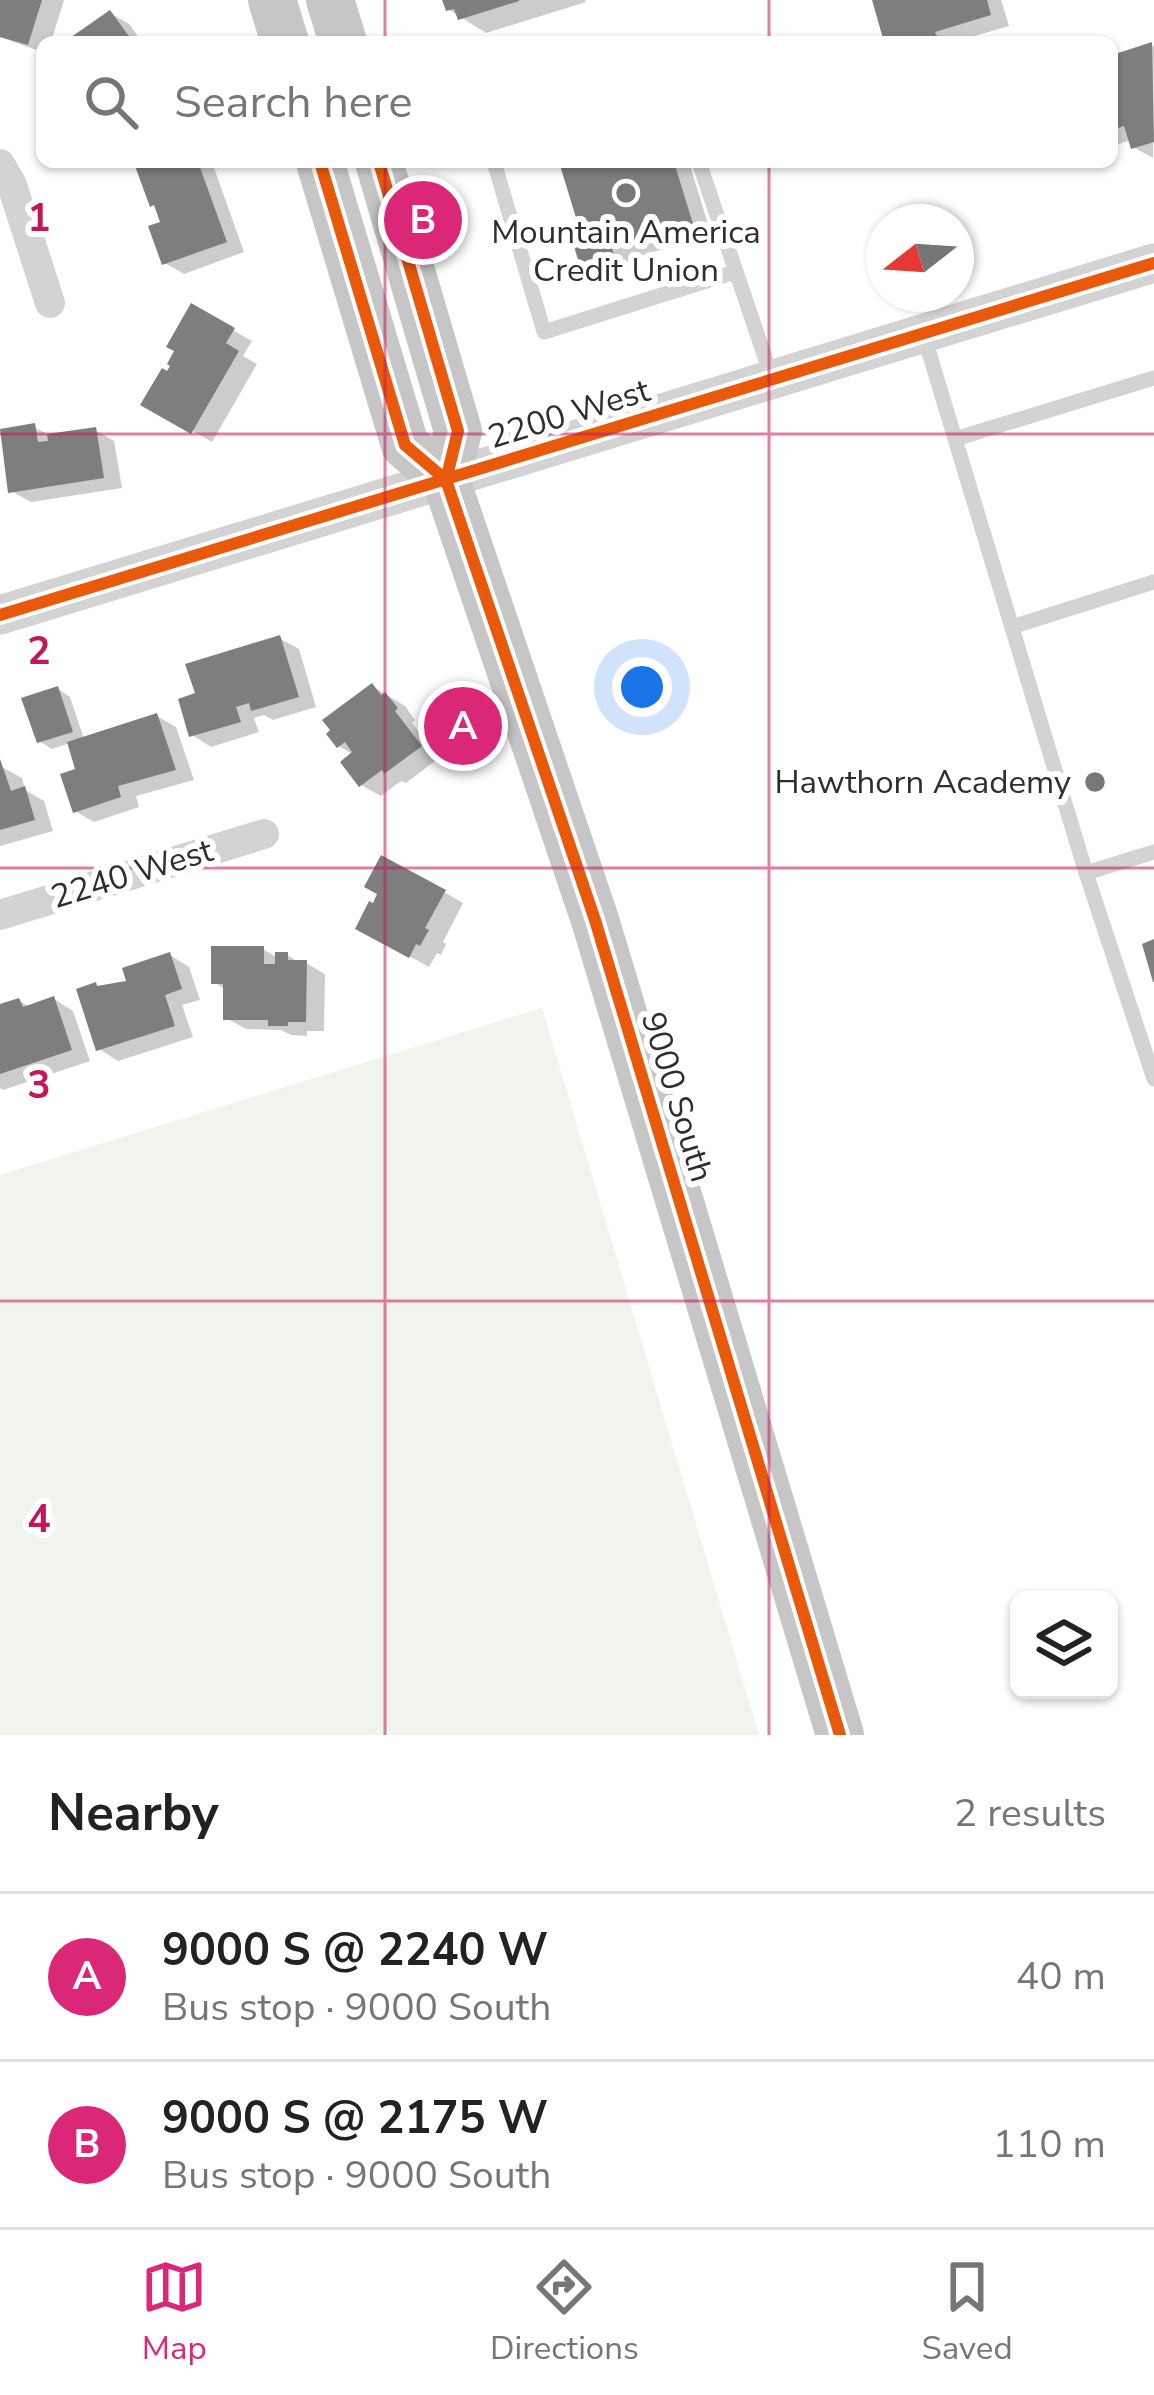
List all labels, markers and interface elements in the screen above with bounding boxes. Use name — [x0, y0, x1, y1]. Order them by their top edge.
search box — [36, 36, 1118, 168]
icon: search — [78, 69, 144, 135]
text: Search here — [174, 72, 413, 133]
pin: B — [384, 175, 462, 265]
marker: Mountain America Credit Union — [613, 180, 639, 206]
text: 1 — [27, 192, 51, 245]
north arrow — [866, 204, 974, 312]
place label: Mountain America Credit Union — [491, 210, 761, 293]
street label: 2200 West — [483, 368, 656, 460]
text: 2 — [27, 625, 51, 678]
your location — [612, 657, 672, 717]
pin: A — [424, 681, 502, 771]
place label: Hawthorn Academy — [774, 760, 1071, 805]
marker: Hawthorn Academy — [1082, 769, 1108, 795]
street label: 2240 West — [46, 828, 219, 920]
street label: 9000 South — [630, 1007, 724, 1187]
text: 3 — [27, 1059, 51, 1112]
text: 4 — [27, 1493, 51, 1546]
map controls — [1010, 1591, 1118, 1699]
button: layers — [1010, 1591, 1118, 1699]
text: Nearby — [48, 1778, 219, 1848]
text: 2 results — [954, 1787, 1106, 1840]
text: 9000 S @ 2240 W — [162, 1920, 548, 1981]
text: A — [72, 1950, 102, 2003]
text: 40 m — [1016, 1950, 1106, 2003]
text: Bus stop · 9000 South — [162, 1981, 551, 2034]
text: 9000 S @ 2175 W — [162, 2088, 548, 2149]
text: B — [74, 2118, 100, 2171]
text: 110 m — [992, 2118, 1106, 2171]
text: Bus stop · 9000 South — [162, 2149, 551, 2202]
tab: Map — [141, 2254, 207, 2371]
tab: Directions — [490, 2254, 639, 2371]
tab: Saved — [921, 2254, 1013, 2371]

